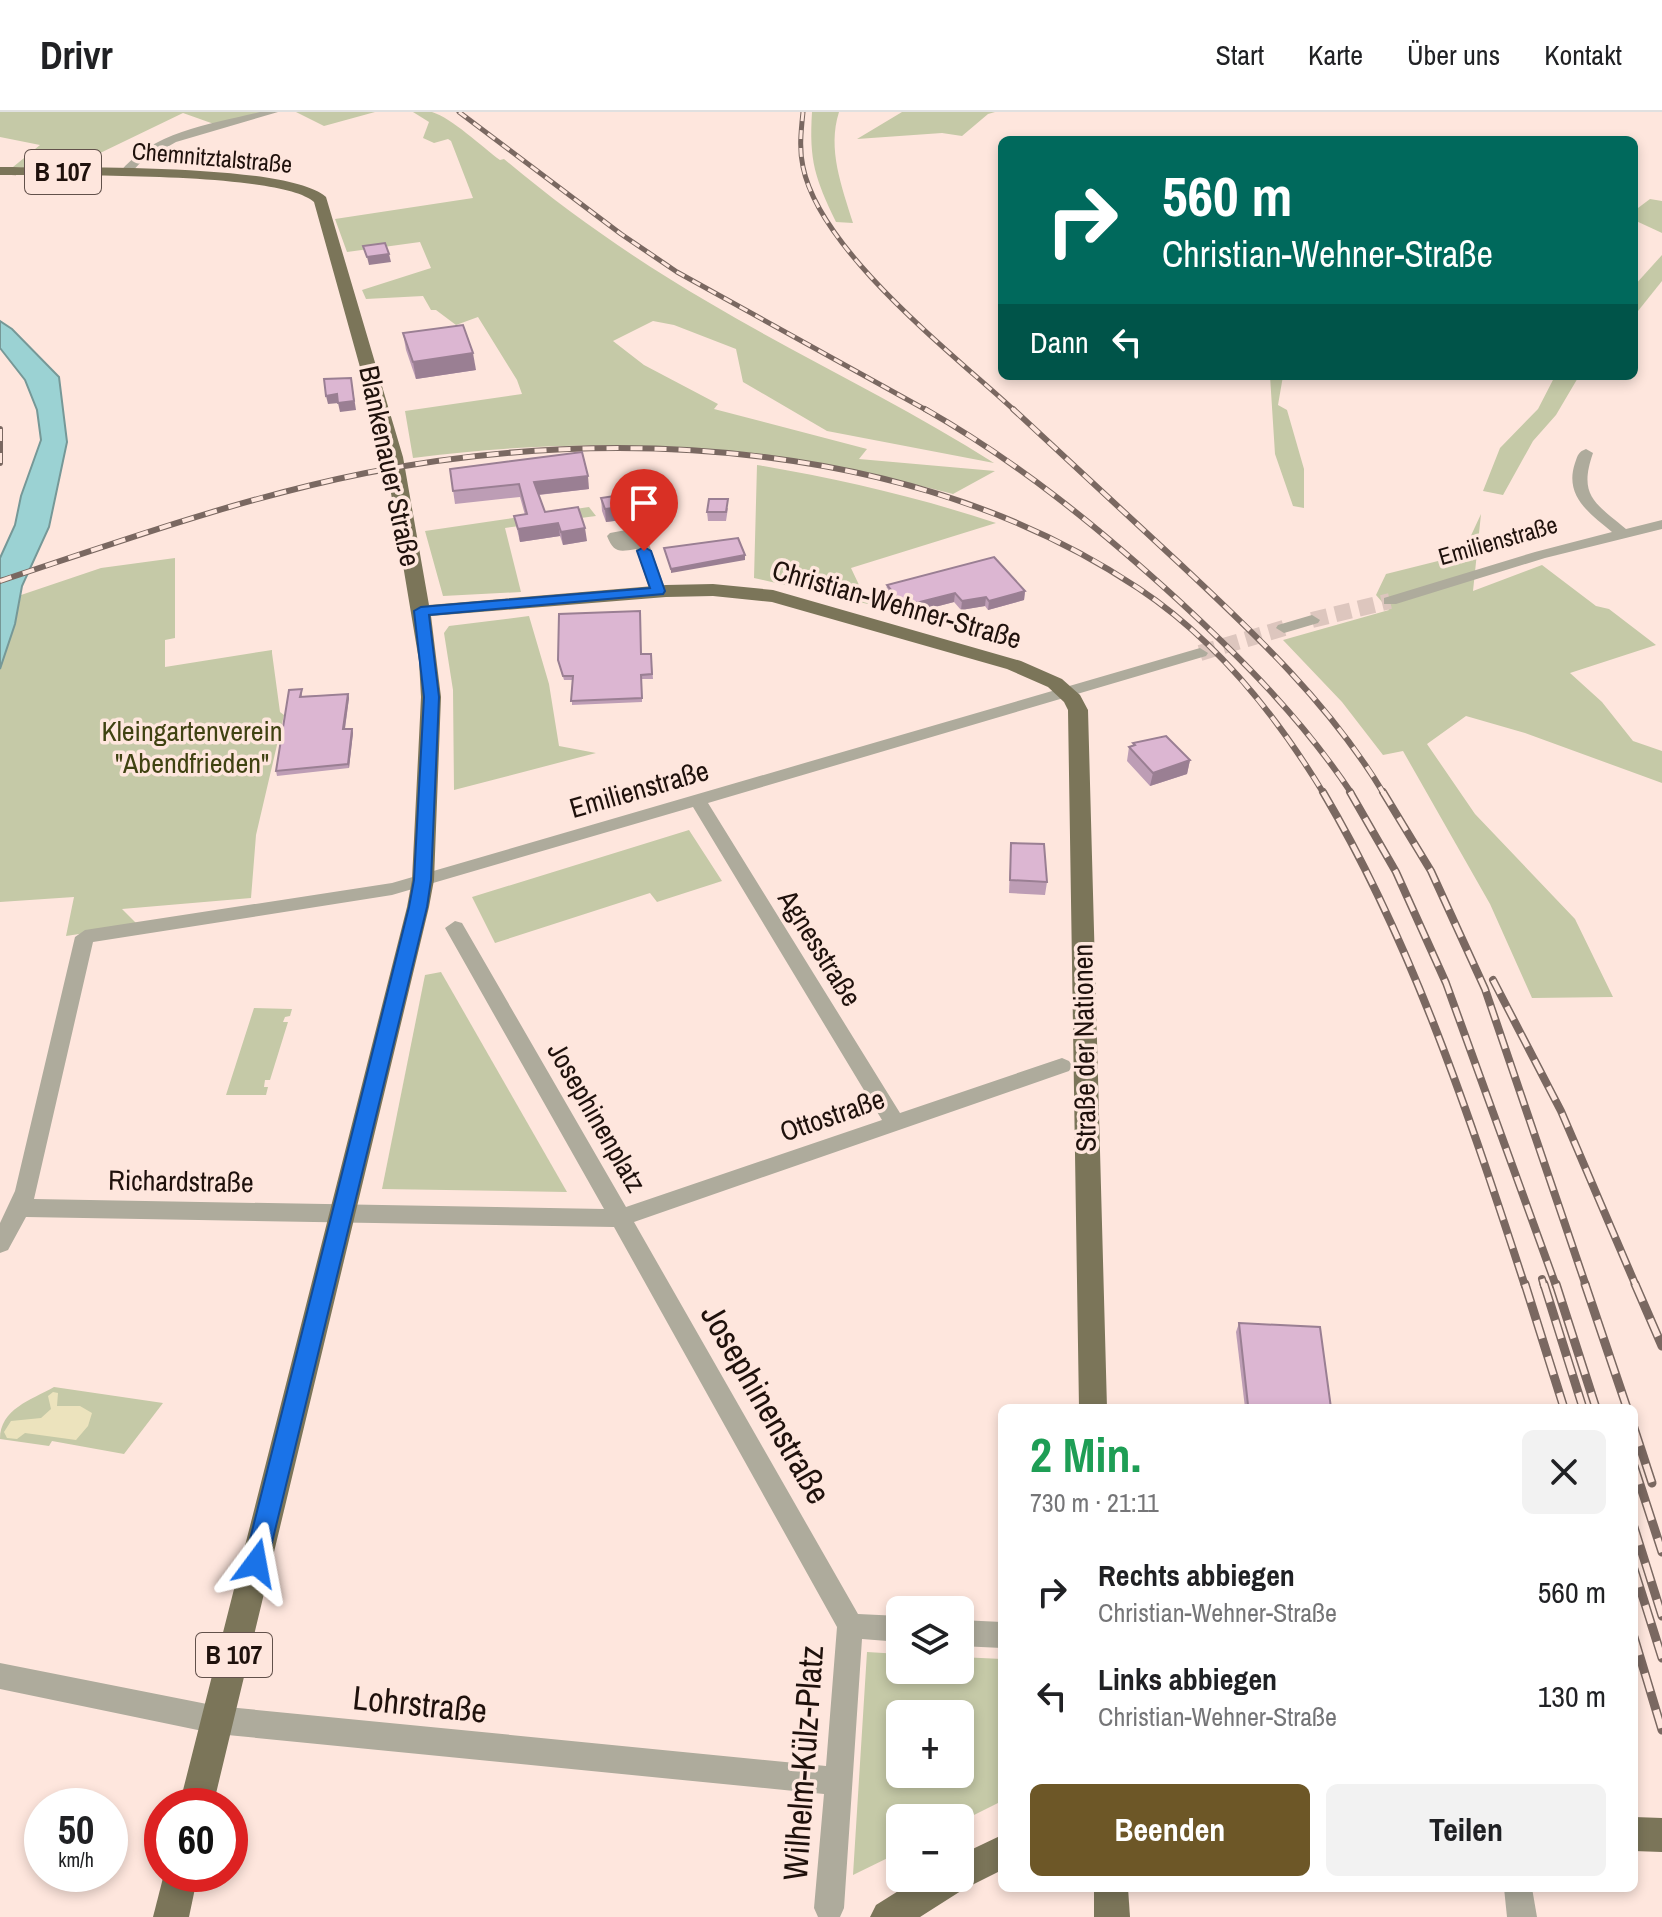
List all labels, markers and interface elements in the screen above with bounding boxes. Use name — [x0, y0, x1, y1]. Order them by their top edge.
text: Drivr — [40, 30, 113, 81]
text: Start — [1216, 36, 1264, 74]
text: Karte — [1308, 36, 1363, 74]
text: Über uns — [1407, 36, 1500, 74]
text: Kontakt — [1544, 36, 1622, 74]
street label: Chemnitztalstraße — [131, 134, 294, 180]
road number: B 107 — [25, 150, 101, 194]
text: 560 m — [1162, 158, 1292, 233]
icon: right — [1030, 168, 1134, 272]
text: Christian-Wehner-Straße — [1162, 230, 1493, 278]
icon: left — [1105, 320, 1149, 364]
text: Dann — [1030, 322, 1089, 362]
street label: Blankenauer Straße — [350, 362, 430, 570]
pin — [610, 469, 678, 551]
icon: arrive — [622, 481, 666, 525]
street label: Emilienstraße — [1434, 508, 1561, 572]
street label: Christian-Wehner-Straße — [768, 550, 1026, 658]
park label: Kleingartenverein "Abendfrieden" — [101, 712, 283, 782]
street label: Emilienstraße — [565, 751, 713, 827]
street label: Agnesstraße — [769, 882, 871, 1013]
street label: Straße der Nationen — [1063, 944, 1105, 1152]
street label: Josephinenplatz — [539, 1035, 655, 1199]
street label: Ottostraße — [775, 1079, 889, 1151]
street label: Richardstraße — [108, 1161, 254, 1201]
street label: Josephinenstraße — [690, 1296, 842, 1512]
text: 2 Min. — [1030, 1422, 1142, 1487]
button: close — [1522, 1430, 1606, 1514]
text: 730 m · 21:11 — [1030, 1485, 1159, 1520]
position arrow — [214, 1521, 298, 1605]
text: Rechts abbiegen — [1098, 1555, 1295, 1595]
icon: right — [1030, 1570, 1074, 1614]
text: 560 m — [1538, 1572, 1606, 1612]
text: Christian-Wehner-Straße — [1098, 1595, 1337, 1630]
map controls — [886, 1596, 974, 1892]
button: layers — [886, 1596, 974, 1684]
road number: B 107 — [196, 1633, 272, 1677]
street label: Wilhelm-Külz-Platz — [772, 1644, 834, 1882]
text: Links abbiegen — [1098, 1659, 1277, 1699]
street label: Lohrstraße — [351, 1674, 489, 1734]
icon: left — [1030, 1674, 1074, 1718]
text: 130 m — [1538, 1676, 1606, 1716]
text: Christian-Wehner-Straße — [1098, 1699, 1337, 1734]
button: + — [886, 1700, 974, 1788]
button: Beenden — [1030, 1784, 1310, 1876]
button: Teilen — [1326, 1784, 1606, 1876]
speed limit sign: 60 — [144, 1788, 248, 1892]
text: 50 — [58, 1803, 94, 1856]
button: − — [886, 1804, 974, 1892]
text: km/h — [58, 1846, 94, 1873]

